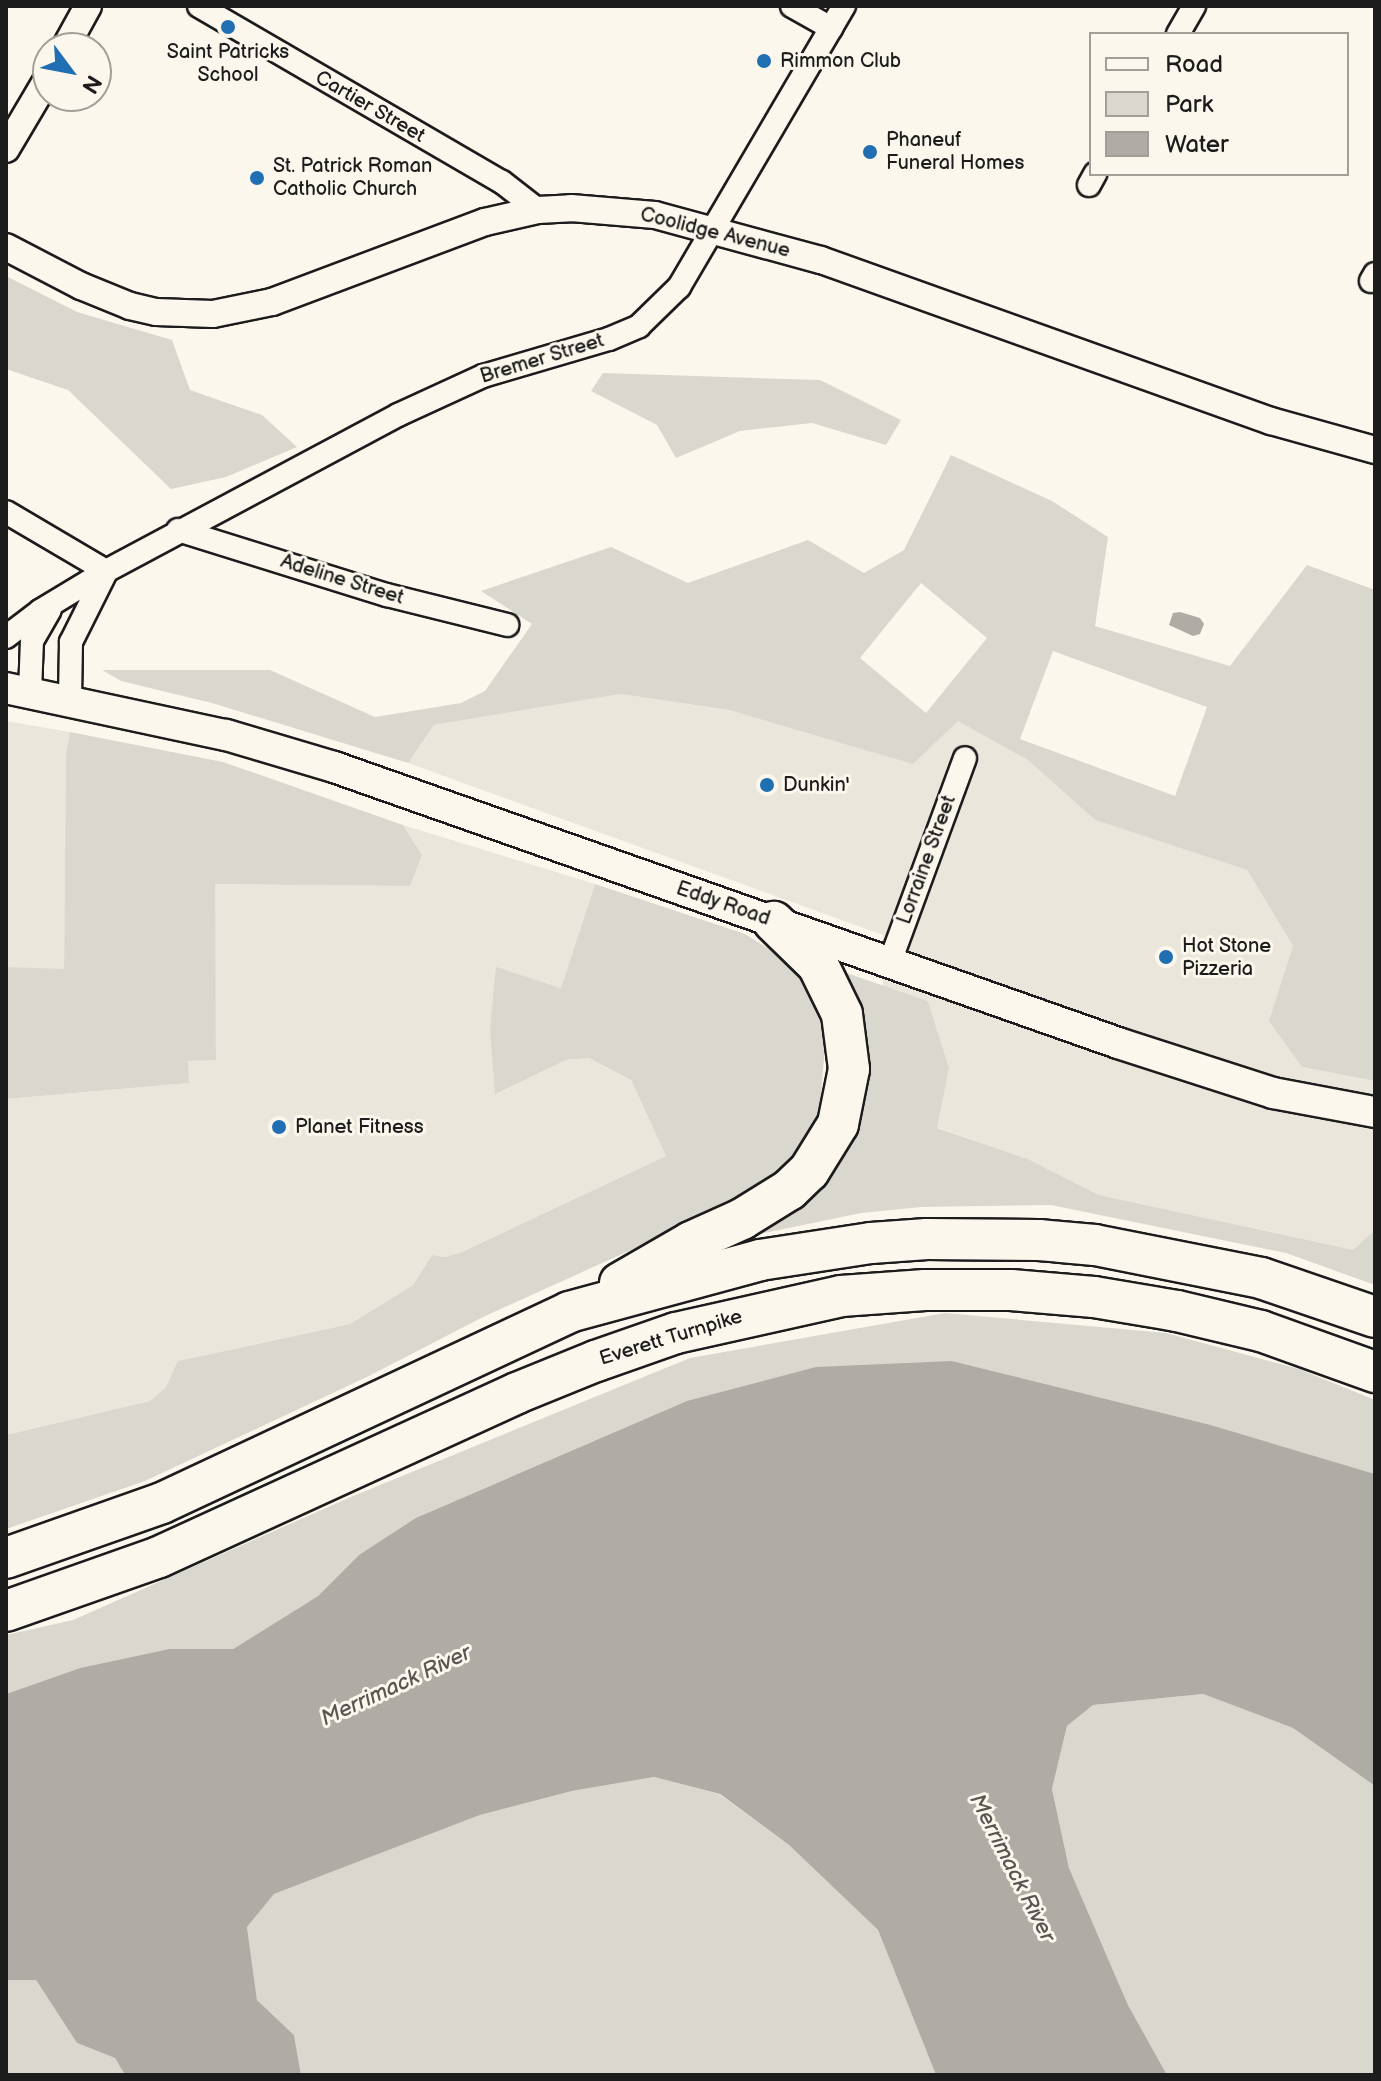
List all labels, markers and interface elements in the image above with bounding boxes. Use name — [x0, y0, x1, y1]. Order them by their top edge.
marker: Saint Patricks School — [219, 18, 237, 36]
north arrow — [32, 32, 112, 112]
legend — [1089, 32, 1349, 176]
place label: Saint Patricks School — [167, 40, 289, 87]
place label: Rimmon Club — [780, 49, 901, 73]
text: Road — [1165, 50, 1223, 79]
marker: Rimmon Club — [755, 52, 773, 70]
street label: Cartier Street — [311, 66, 429, 148]
text: N — [75, 70, 107, 98]
text: Park — [1165, 90, 1213, 119]
place label: Phaneuf Funeral Homes — [886, 128, 1024, 175]
text: Water — [1165, 130, 1229, 159]
marker: Phaneuf Funeral Homes — [861, 143, 879, 161]
place label: St. Patrick Roman Catholic Church — [273, 154, 432, 201]
marker: St. Patrick Roman Catholic Church — [248, 169, 266, 187]
street label: Coolidge Avenue — [638, 203, 792, 263]
street label: Bremer Street — [477, 329, 607, 389]
street label: Adeline Street — [277, 550, 407, 610]
place label: Dunkin' — [783, 773, 850, 797]
marker: Dunkin' — [758, 776, 776, 794]
street label: Lorraine Street — [893, 792, 961, 928]
street label: Eddy Road — [672, 877, 774, 931]
place label: Hot Stone Pizzeria — [1182, 934, 1271, 981]
marker: Hot Stone Pizzeria — [1157, 948, 1175, 966]
place label: Planet Fitness — [295, 1115, 424, 1139]
marker: Planet Fitness — [270, 1118, 288, 1136]
street label: Everett Turnpike — [596, 1305, 746, 1371]
water label: Merrimack River — [317, 1640, 475, 1732]
water label: Merrimack River — [963, 1790, 1061, 1946]

